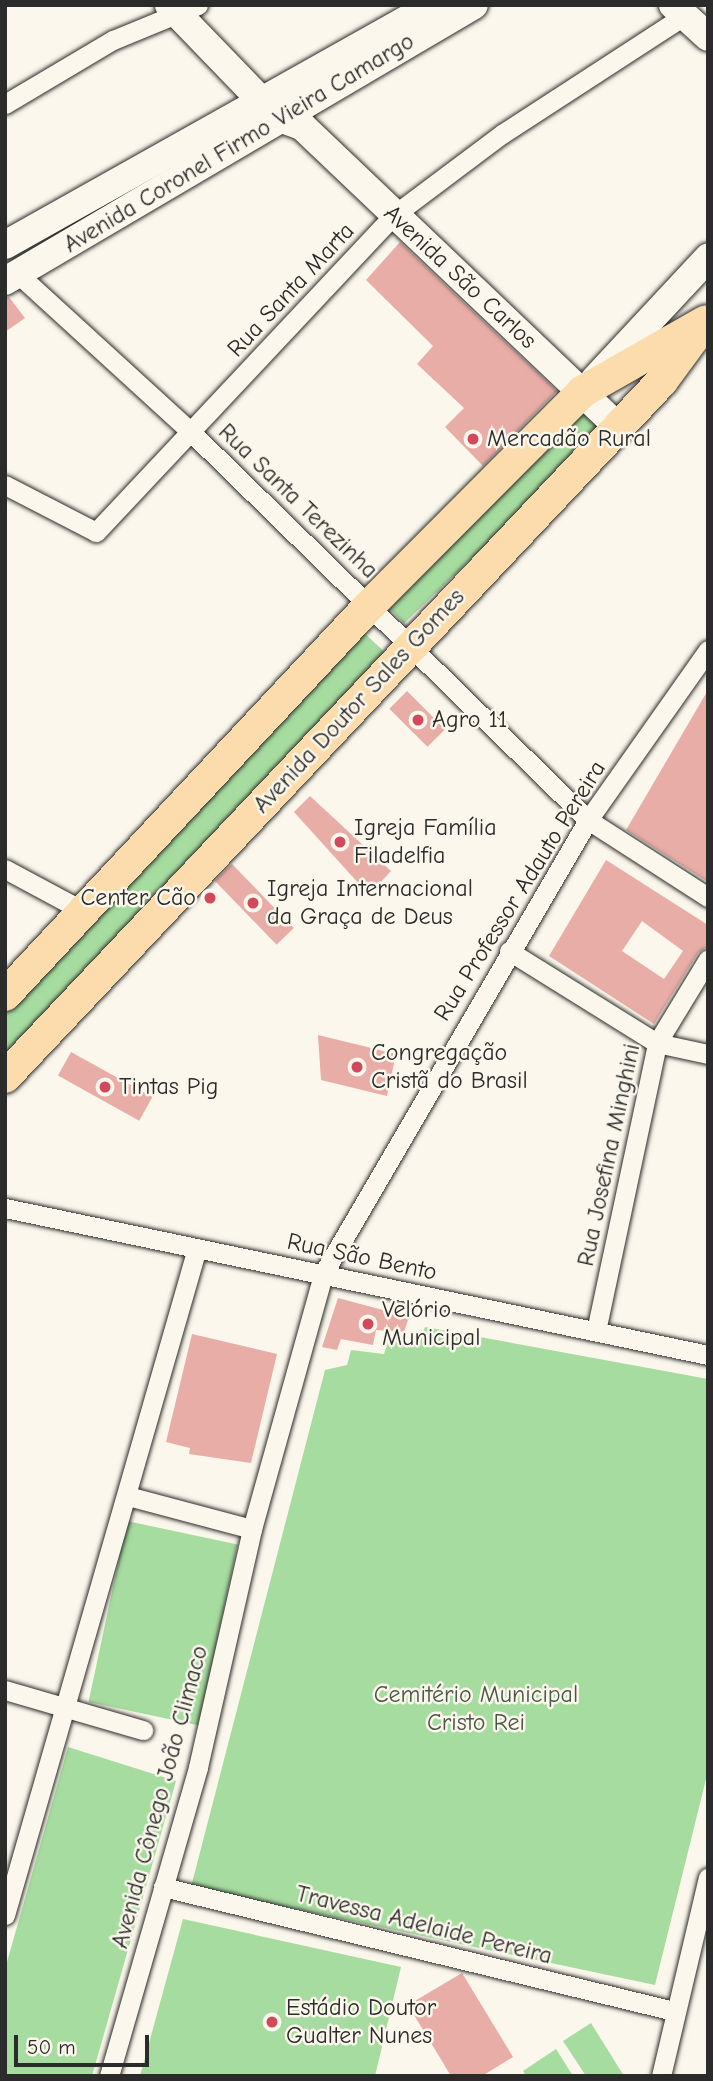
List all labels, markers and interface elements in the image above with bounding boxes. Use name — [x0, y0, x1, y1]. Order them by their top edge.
street label: Avenida Coronel Firmo Vieira Camargo — [59, 27, 419, 259]
street label: Avenida São Carlos — [378, 199, 542, 355]
street label: Rua Santa Marta — [221, 217, 361, 363]
street label: Rua Santa Terezinha — [212, 418, 384, 584]
place label: Mercadão Rural — [487, 425, 651, 453]
marker: Mercadão Rural — [465, 431, 481, 447]
street label: Avenida Doutor Sales Gomes — [247, 583, 471, 819]
place label: Agro 11 — [432, 706, 508, 734]
marker: Agro 11 — [410, 712, 426, 728]
street label: Rua Professor Adauto Pereira — [428, 756, 612, 1026]
place label: Igreja Família Filadelfia — [354, 814, 497, 870]
marker: Igreja Família Filadelfia — [332, 834, 348, 850]
place label: Igreja Internacional da Graça de Deus — [267, 875, 473, 931]
place label: Center Cão — [80, 884, 196, 912]
marker: Center Cão — [202, 890, 218, 906]
marker: Igreja Internacional da Graça de Deus — [245, 895, 261, 911]
place label: Congregação Cristã do Brasil — [371, 1039, 528, 1095]
street label: Rua Josefina Minghini — [571, 1041, 647, 1269]
marker: Congregação Cristã do Brasil — [349, 1059, 365, 1075]
place label: Tintas Pig — [119, 1073, 218, 1101]
marker: Tintas Pig — [97, 1079, 113, 1095]
street label: Rua São Bento — [284, 1227, 440, 1287]
place label: Velório Municipal — [382, 1296, 480, 1352]
marker: Velório Municipal — [360, 1316, 376, 1332]
street label: Avenida Cônego João Climaco — [106, 1642, 214, 1952]
park label: Cemitério Municipal Cristo Rei — [374, 1681, 578, 1737]
street label: Travessa Adelaide Pereira — [293, 1879, 555, 1971]
place label: Estádio Doutor Gualter Nunes — [286, 1994, 436, 2050]
marker: Estádio Doutor Gualter Nunes — [264, 2014, 280, 2030]
scale bar — [18, 2022, 152, 2066]
text: 50 m — [27, 2035, 76, 2059]

